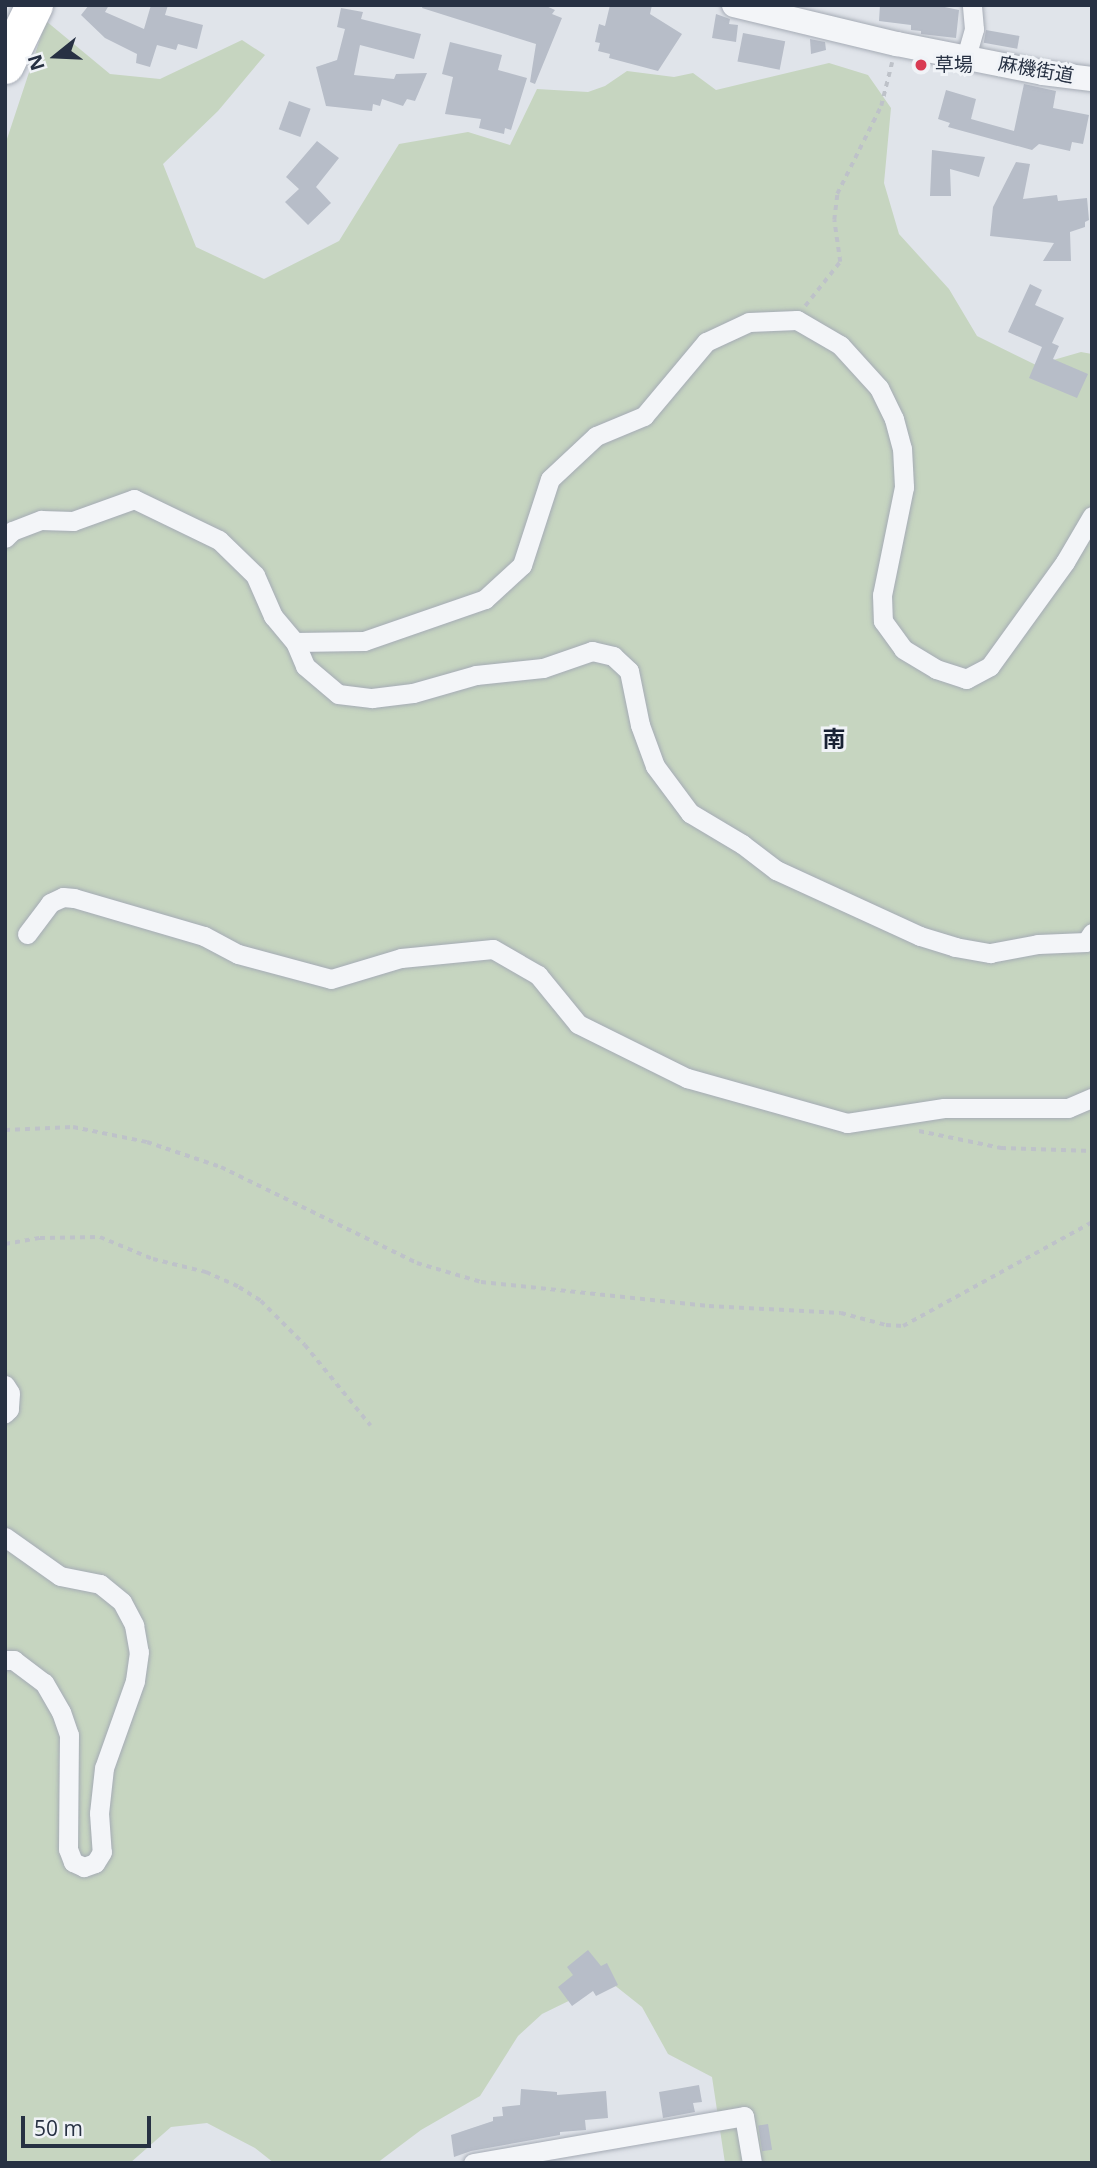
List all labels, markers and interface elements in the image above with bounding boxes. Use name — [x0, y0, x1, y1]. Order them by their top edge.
north arrow — [21, 21, 91, 91]
text: N — [21, 51, 51, 74]
street label: 麻機街道 — [997, 52, 1075, 88]
place label: 草場 — [935, 54, 973, 76]
marker: 草場 — [913, 57, 929, 73]
district label: 南 — [823, 724, 845, 752]
scale bar — [24, 2102, 154, 2146]
text: 50 m — [34, 2114, 83, 2142]

